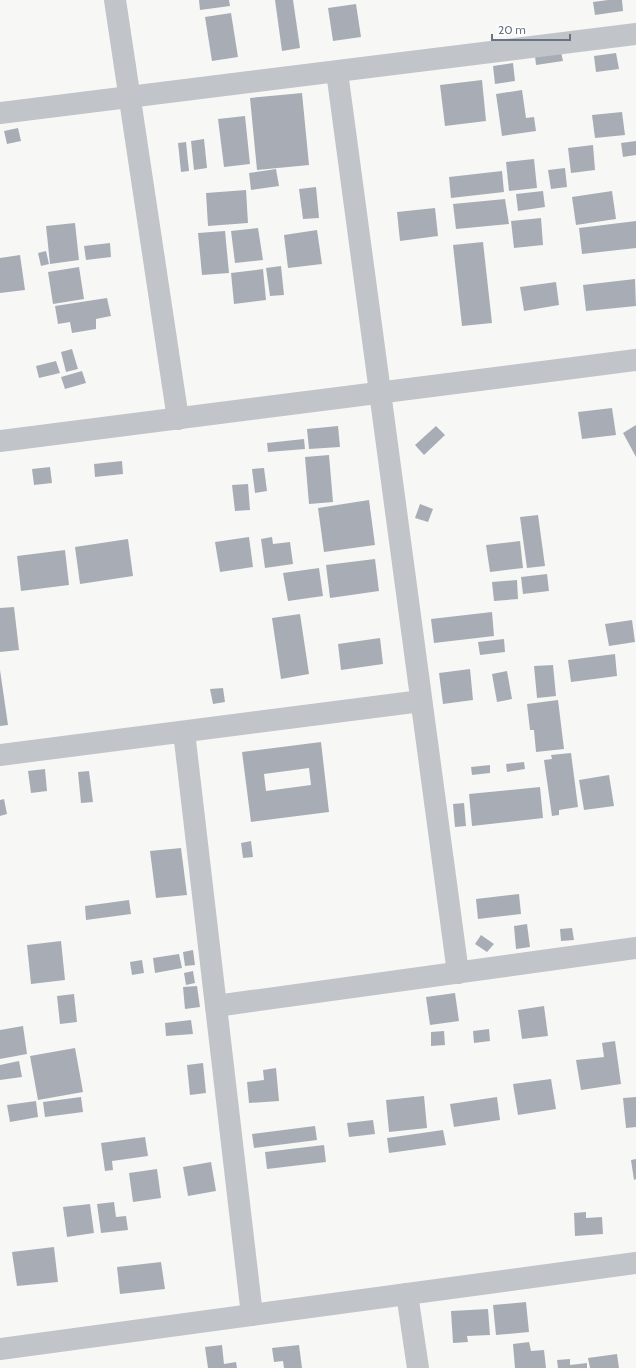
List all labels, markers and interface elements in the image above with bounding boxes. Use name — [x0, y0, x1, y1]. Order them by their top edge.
scale bar — [492, 16, 570, 42]
text: 20 m — [498, 22, 526, 37]

